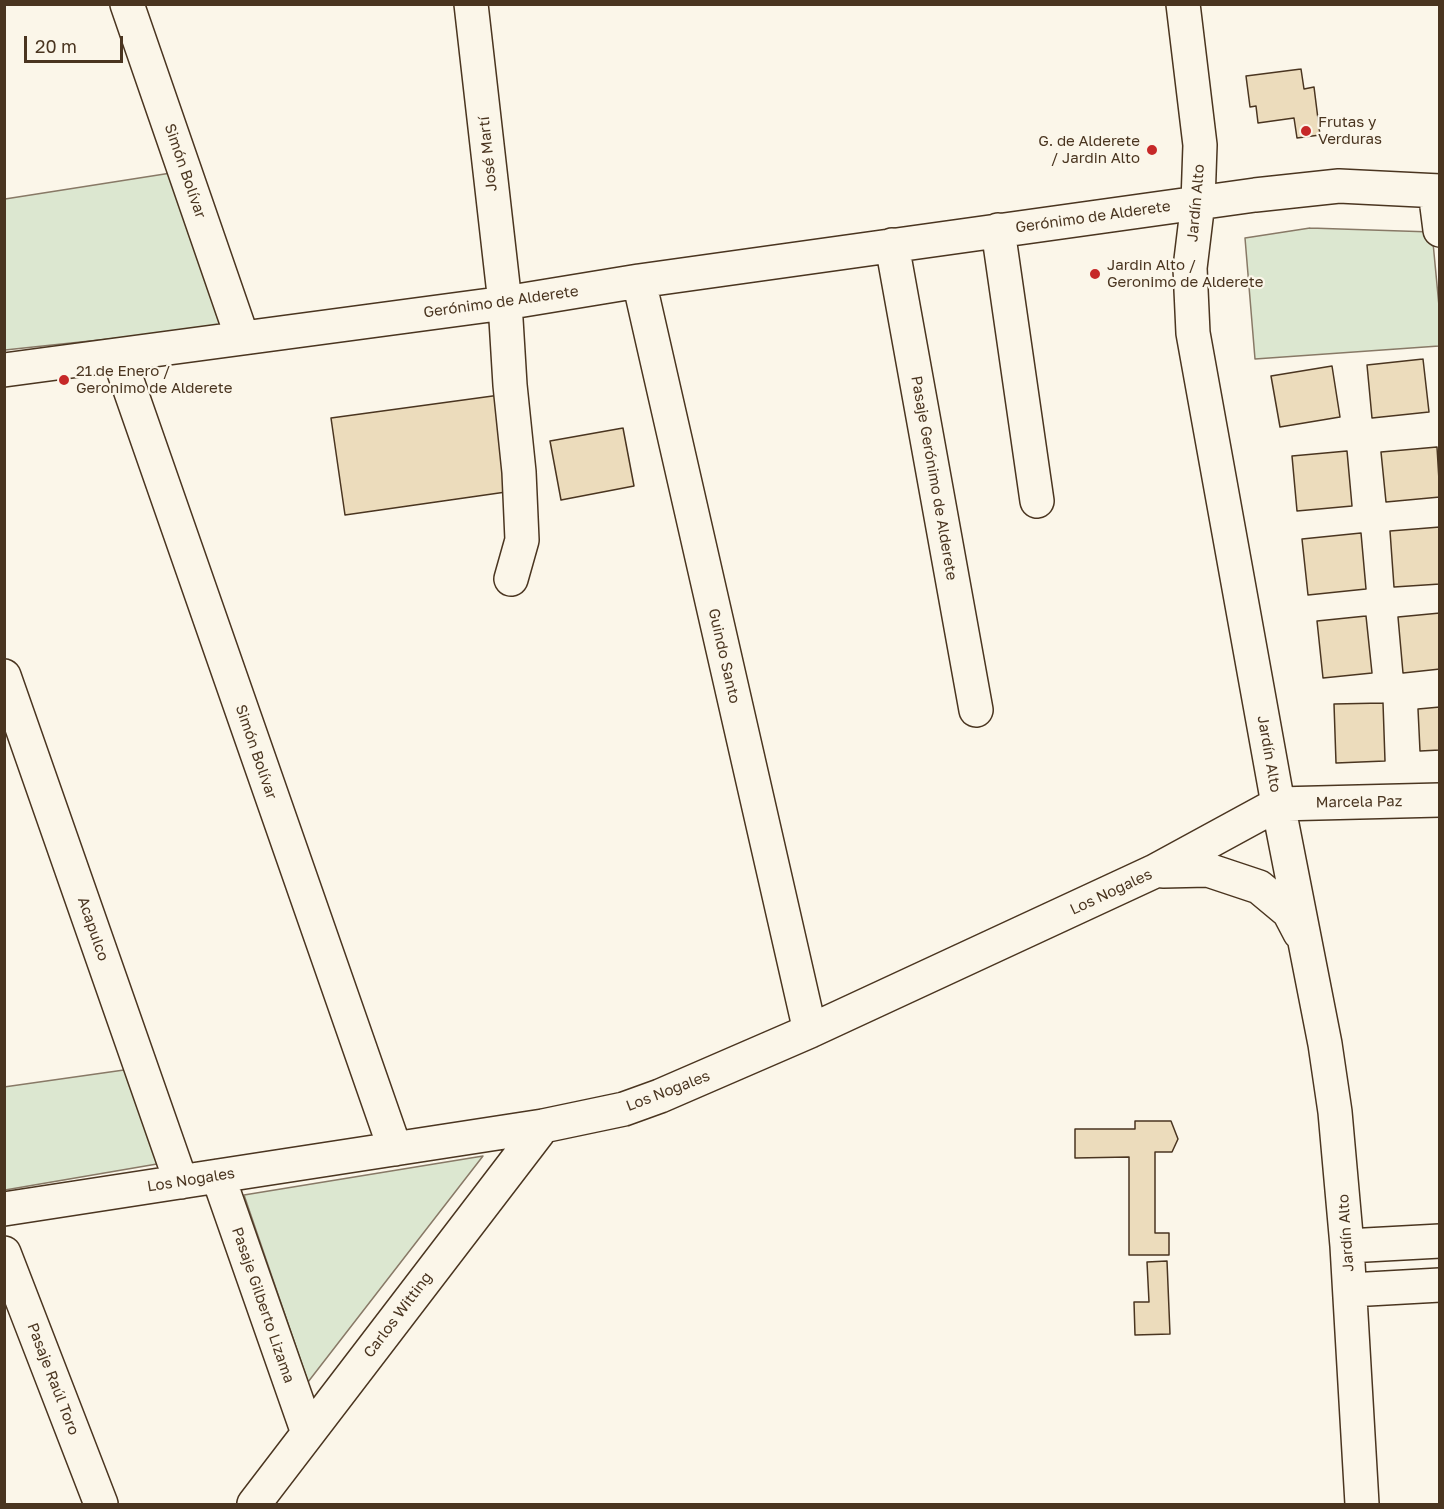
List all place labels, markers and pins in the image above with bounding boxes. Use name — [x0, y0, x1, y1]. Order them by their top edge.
place label: Frutas y Verduras — [1318, 113, 1382, 148]
marker: Frutas y Verduras — [1299, 124, 1313, 138]
place label: G. de Alderete / Jardin Alto — [1038, 132, 1140, 167]
marker: G. de Alderete / Jardin Alto — [1145, 143, 1159, 157]
place label: Jardin Alto / Geronimo de Alderete — [1107, 256, 1263, 291]
marker: Jardin Alto / Geronimo de Alderete — [1088, 267, 1102, 281]
place label: 21 de Enero / Geronimo de Alderete — [76, 362, 232, 397]
marker: 21 de Enero / Geronimo de Alderete — [57, 373, 71, 387]

